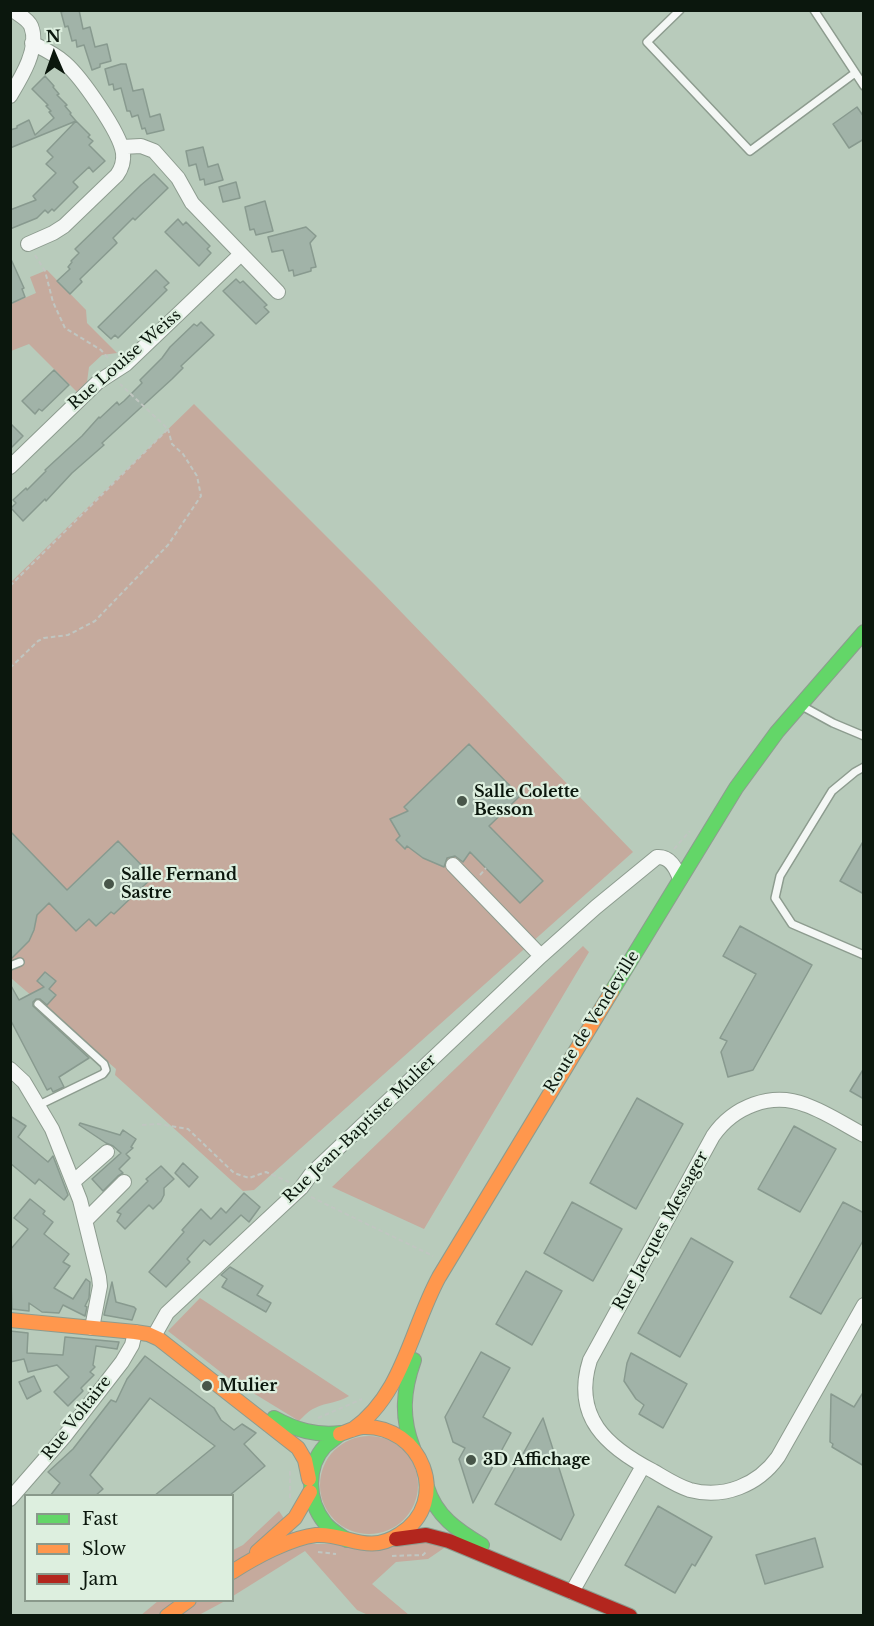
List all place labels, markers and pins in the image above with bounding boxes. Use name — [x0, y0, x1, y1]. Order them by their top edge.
place label: Salle Colette Besson — [474, 782, 579, 820]
marker: Salle Colette Besson — [455, 794, 469, 808]
place label: Salle Fernand Sastre — [121, 865, 237, 903]
marker: Salle Fernand Sastre — [102, 877, 116, 891]
place label: Mulier — [219, 1376, 277, 1396]
marker: Mulier — [200, 1379, 214, 1393]
place label: 3D Affichage — [483, 1450, 590, 1470]
marker: 3D Affichage — [464, 1453, 478, 1467]

